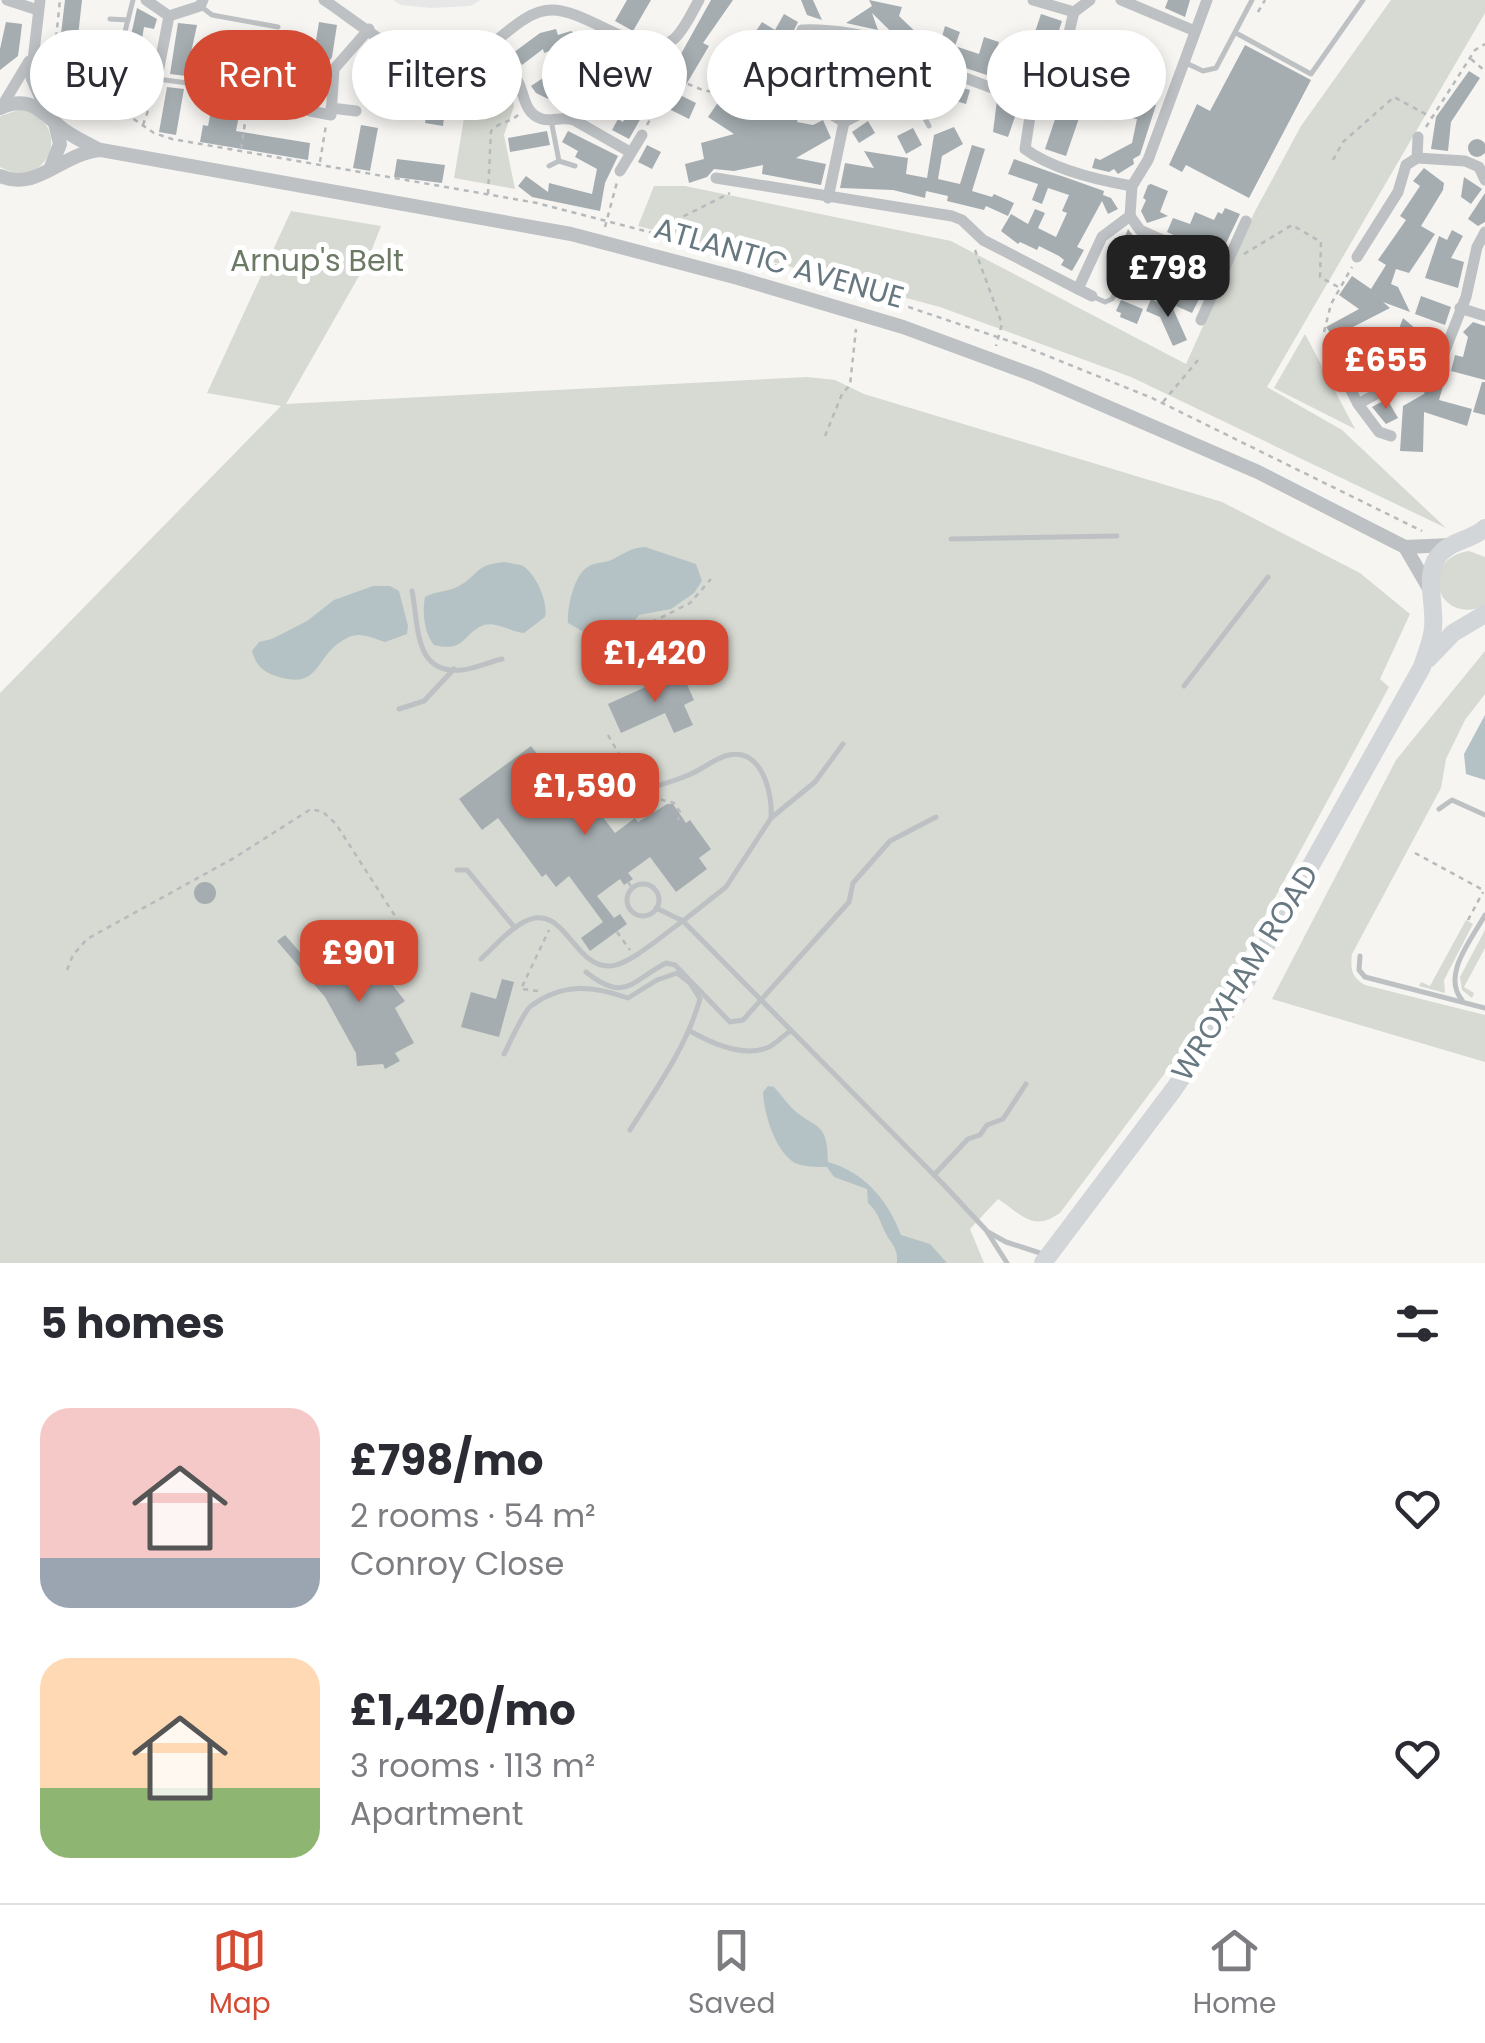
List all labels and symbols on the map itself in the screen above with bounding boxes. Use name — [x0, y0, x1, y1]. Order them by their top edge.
street label: ATLANTIC AVENUE — [649, 206, 909, 319]
pin: £798 — [1109, 235, 1227, 320]
park label: Arnup's Belt — [230, 239, 404, 282]
pin: £655 — [1327, 327, 1445, 412]
pin: £1,420 — [574, 620, 736, 705]
pin: £1,590 — [504, 753, 666, 838]
street label: WROXHAM ROAD — [1161, 856, 1328, 1089]
pin: £901 — [300, 920, 418, 1005]

